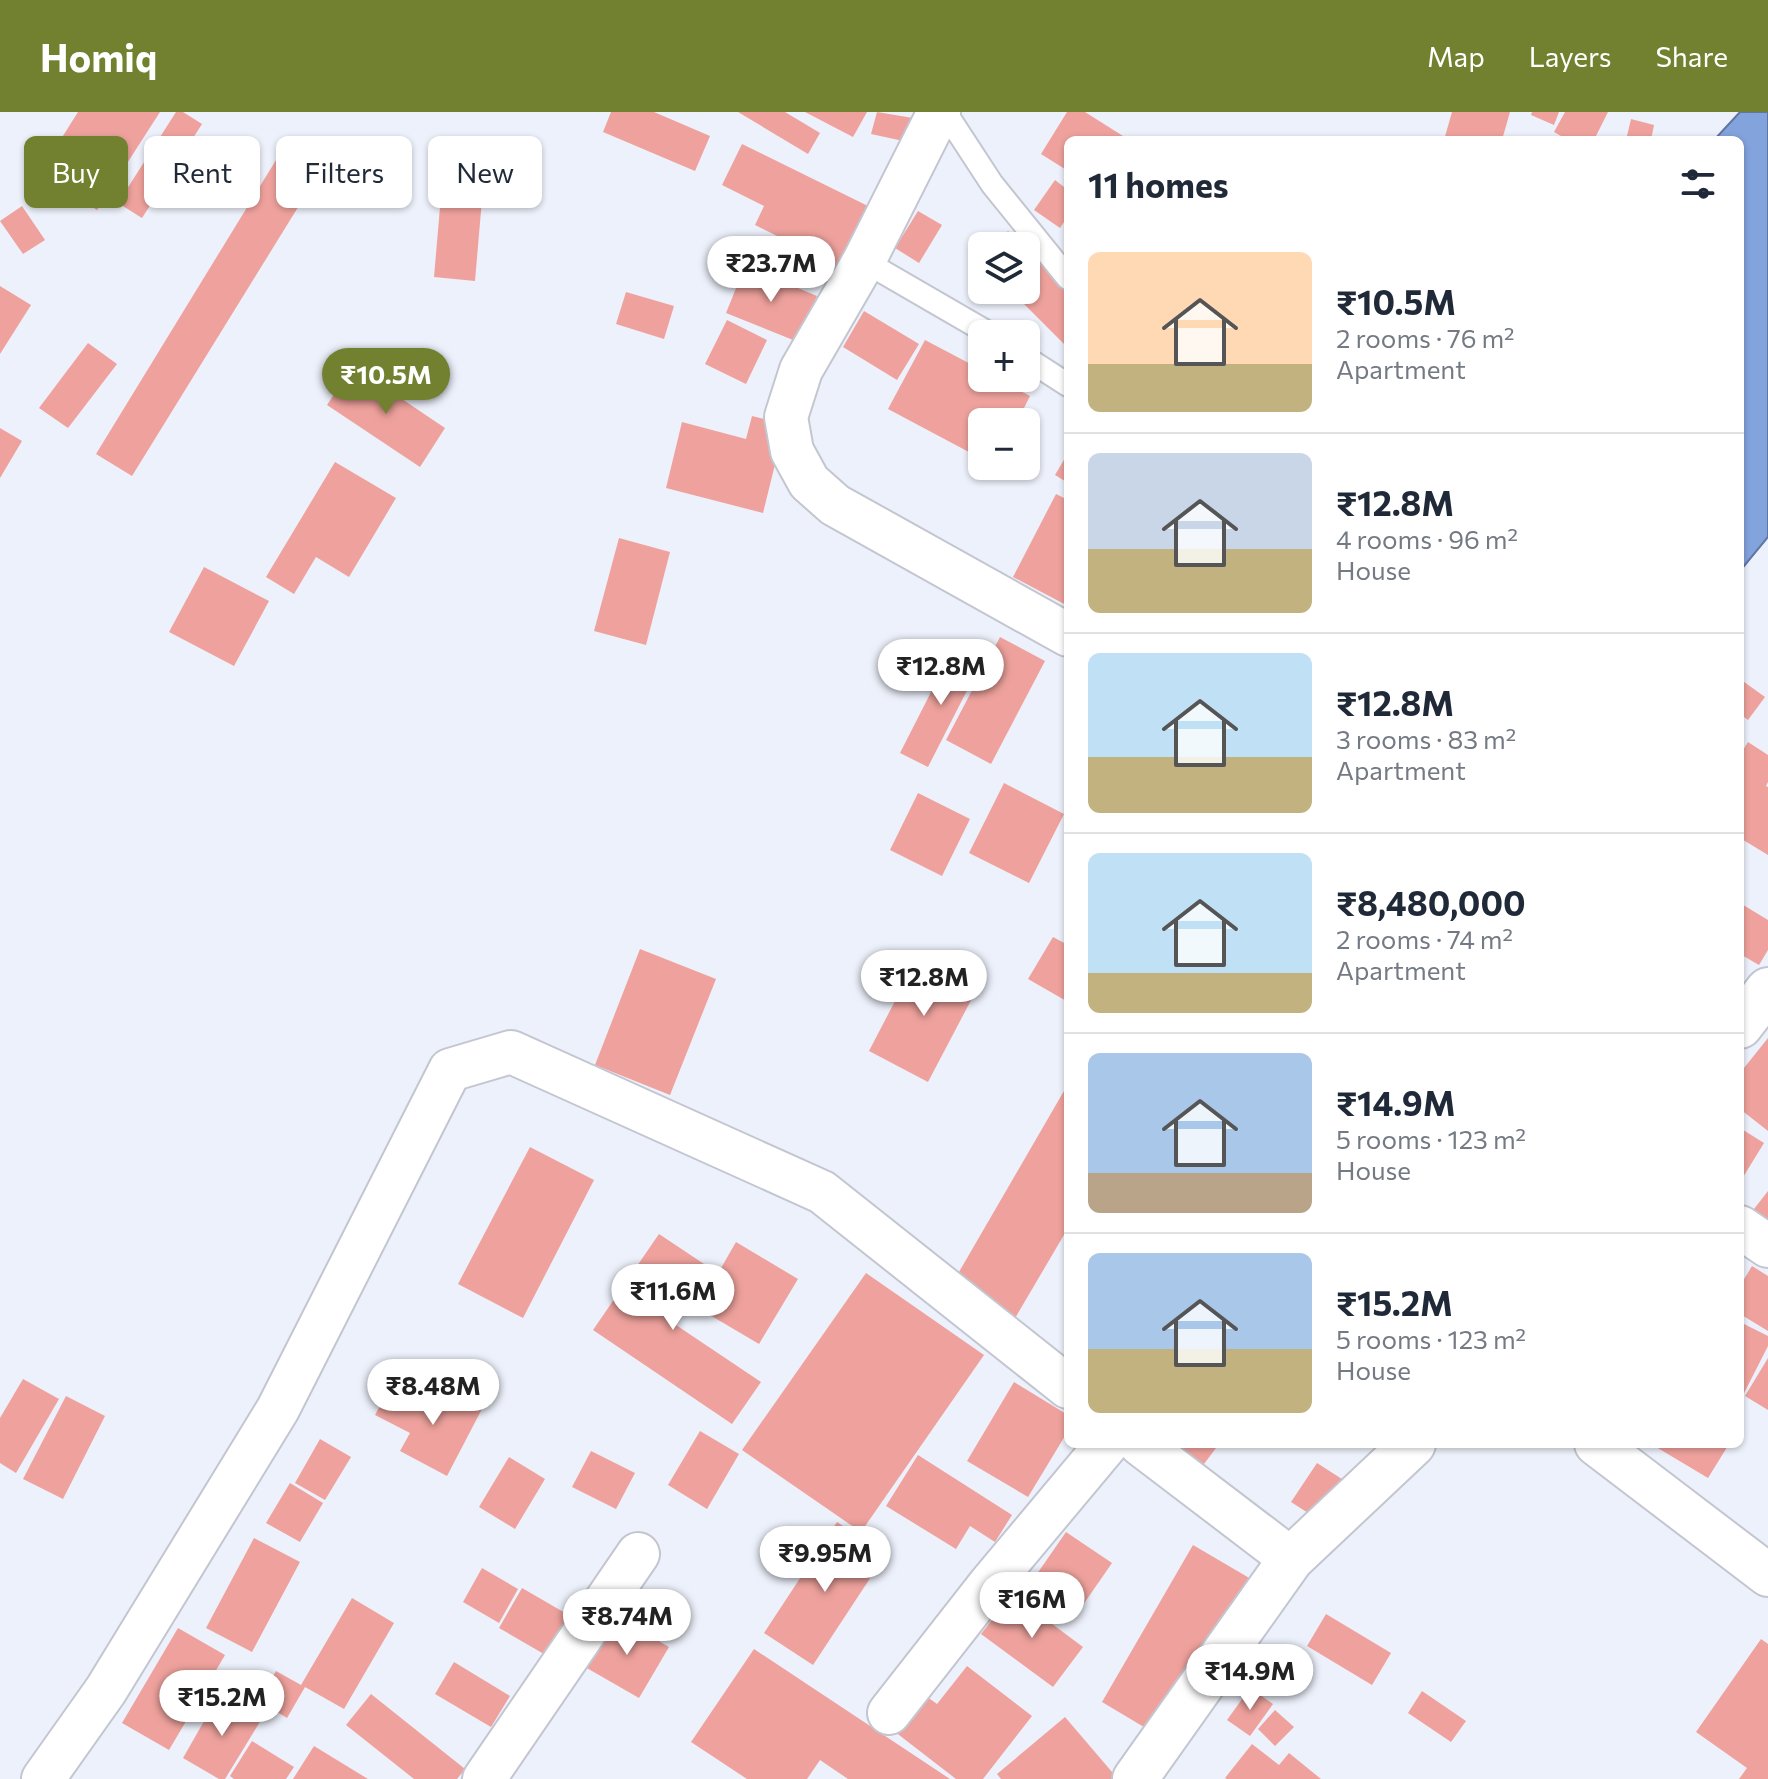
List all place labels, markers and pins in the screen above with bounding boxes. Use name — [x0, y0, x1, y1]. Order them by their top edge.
pin: ₹23.7M — [706, 236, 836, 304]
pin: ₹10.5M — [321, 348, 451, 416]
pin: ₹12.8M — [876, 639, 1006, 707]
pin: ₹12.8M — [859, 950, 989, 1018]
pin: ₹11.6M — [608, 1264, 738, 1332]
pin: ₹8.48M — [368, 1359, 498, 1427]
pin: ₹9.95M — [760, 1526, 890, 1594]
pin: ₹16M — [985, 1572, 1079, 1640]
pin: ₹8.74M — [562, 1589, 692, 1657]
pin: ₹14.9M — [1185, 1644, 1315, 1712]
pin: ₹15.2M — [157, 1670, 287, 1738]

